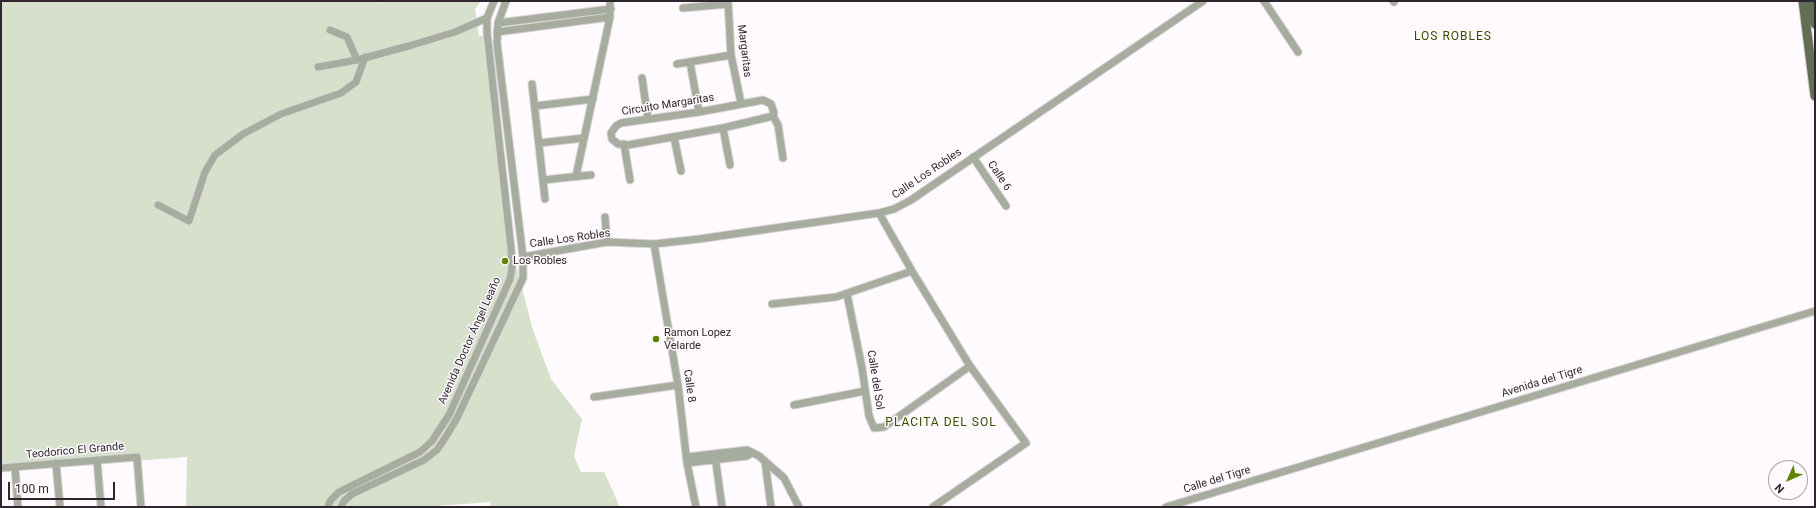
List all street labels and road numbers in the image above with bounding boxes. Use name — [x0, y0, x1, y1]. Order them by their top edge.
street label: Margaritas — [734, 24, 754, 78]
street label: Circuito Margaritas — [621, 91, 715, 119]
street label: Calle Los Robles — [890, 146, 964, 202]
street label: Calle 6 — [984, 159, 1014, 193]
street label: Calle Los Robles — [529, 227, 611, 251]
street label: Avenida Doctor Ángel Leaño — [436, 275, 504, 407]
street label: Calle del Sol — [864, 349, 886, 411]
street label: Avenida del Tigre — [1500, 363, 1584, 401]
street label: Calle 8 — [680, 369, 698, 403]
street label: Teodorico El Grande — [25, 440, 125, 462]
street label: Calle del Tigre — [1182, 464, 1252, 496]

